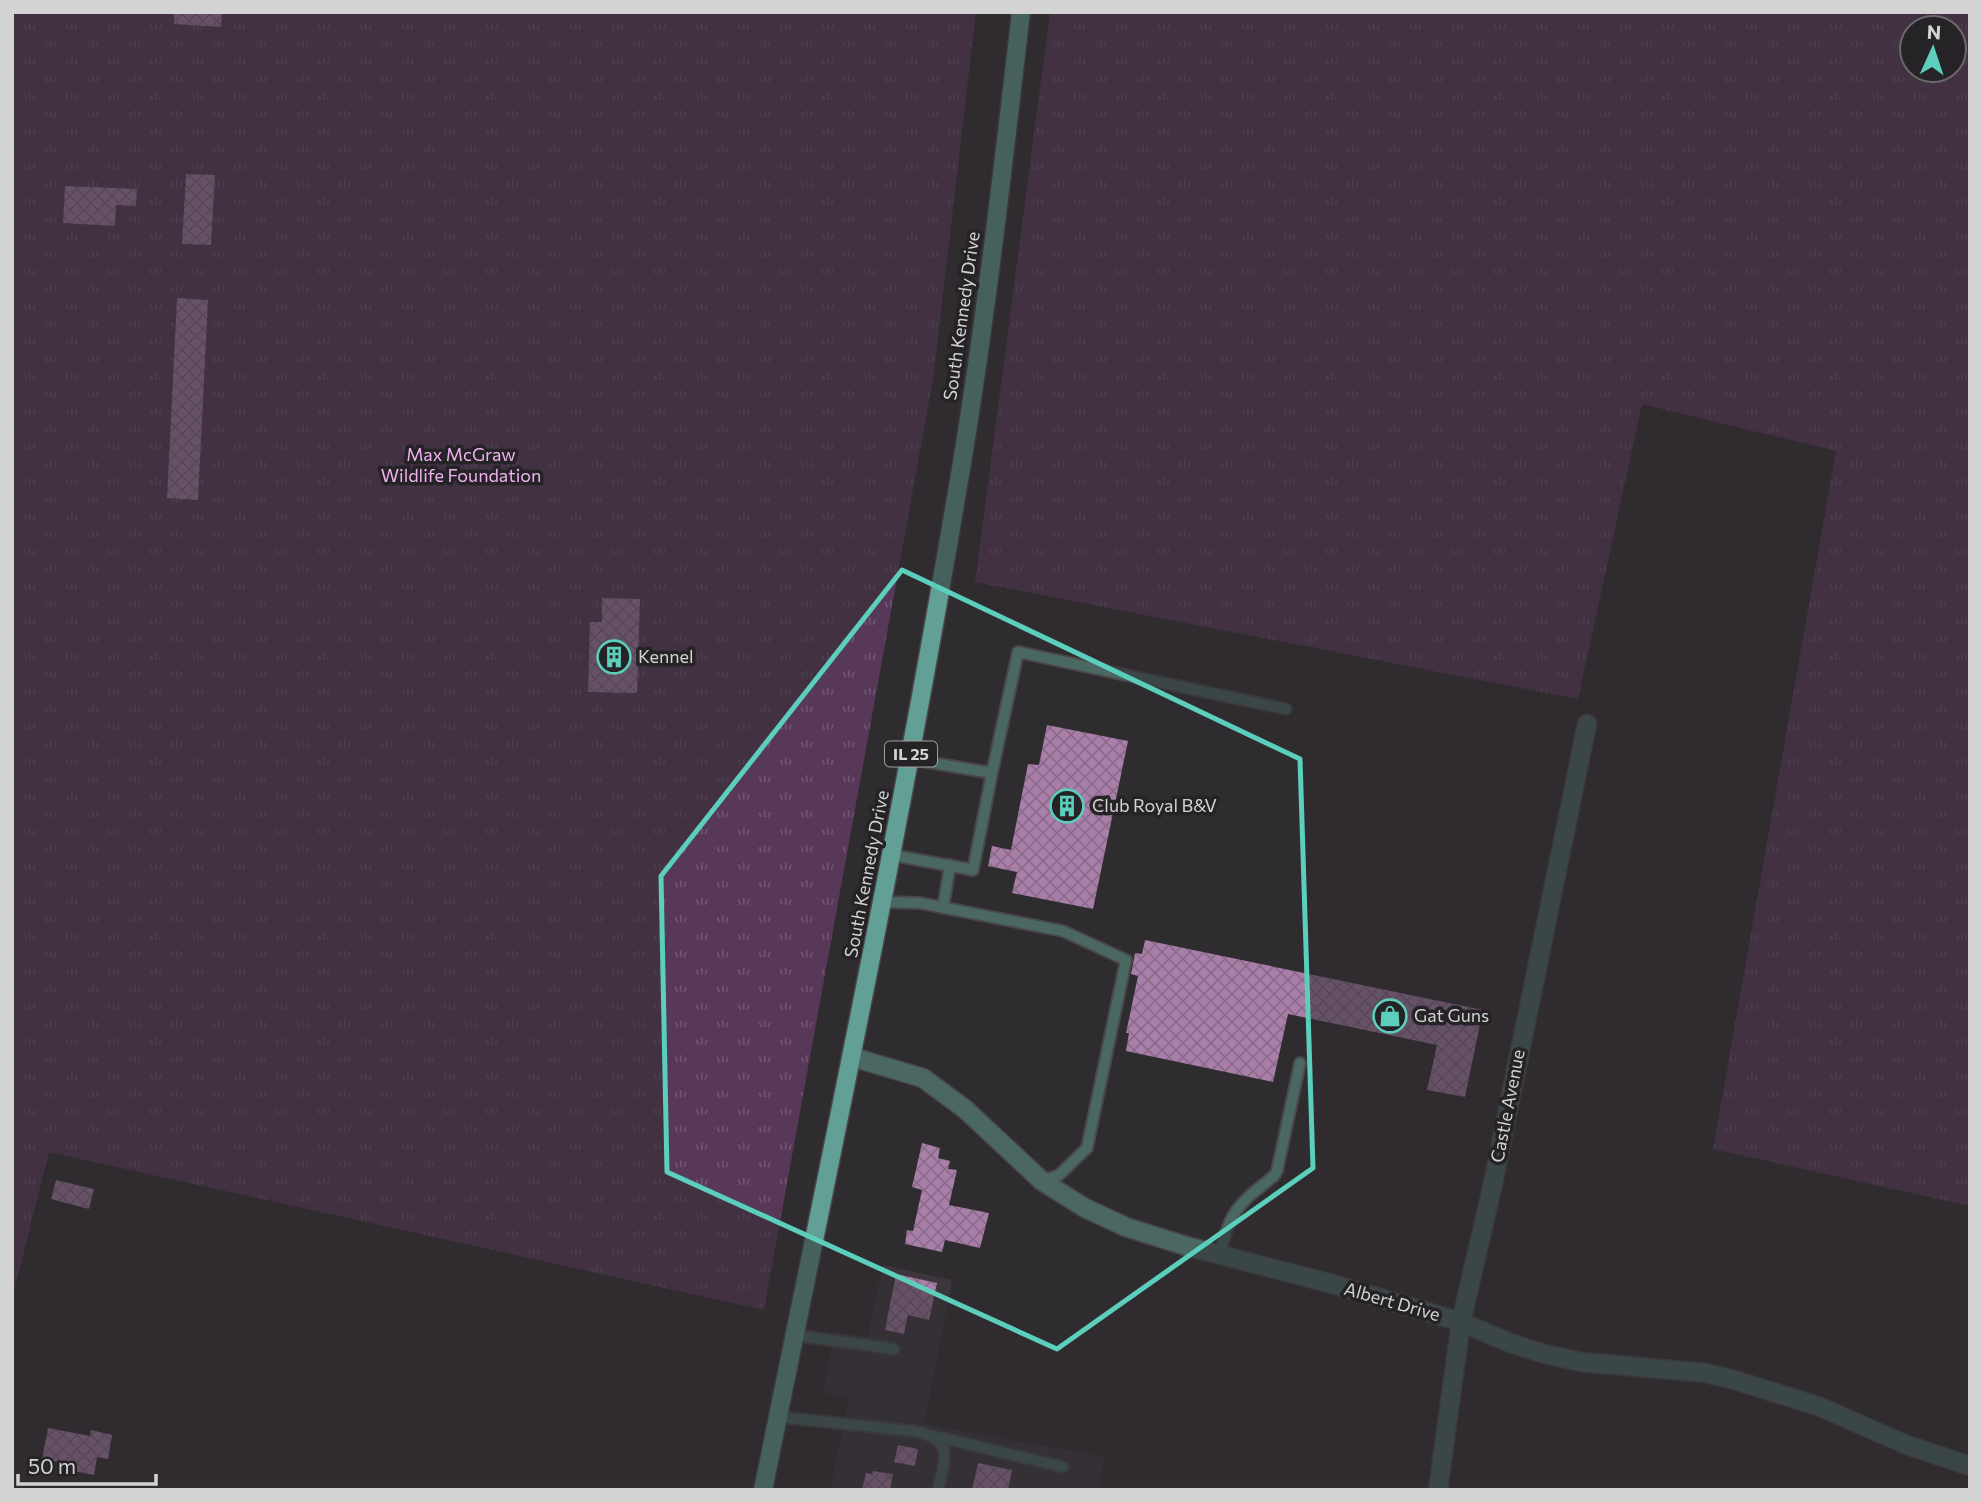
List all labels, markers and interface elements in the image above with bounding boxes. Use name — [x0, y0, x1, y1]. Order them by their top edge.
north arrow — [1898, 14, 1968, 84]
text: N — [1926, 20, 1942, 43]
street label: South Kennedy Drive — [938, 230, 984, 402]
park label: Max McGraw Wildlife Foundation — [381, 443, 541, 486]
building icon: Kennel — [595, 638, 633, 676]
place label: Kennel — [638, 645, 694, 667]
road number: IL 25 — [885, 741, 937, 766]
building icon: Club Royal B&V — [1048, 787, 1086, 825]
street label: South Kennedy Drive — [839, 788, 893, 959]
place label: Club Royal B&V — [1092, 794, 1217, 816]
shop icon: Gat Guns — [1371, 997, 1409, 1035]
place label: Gat Guns — [1414, 1004, 1489, 1026]
street label: Castle Avenue — [1485, 1047, 1529, 1164]
street label: Albert Drive — [1342, 1277, 1443, 1325]
scale bar — [18, 1442, 156, 1486]
text: 50 m — [28, 1453, 76, 1478]

